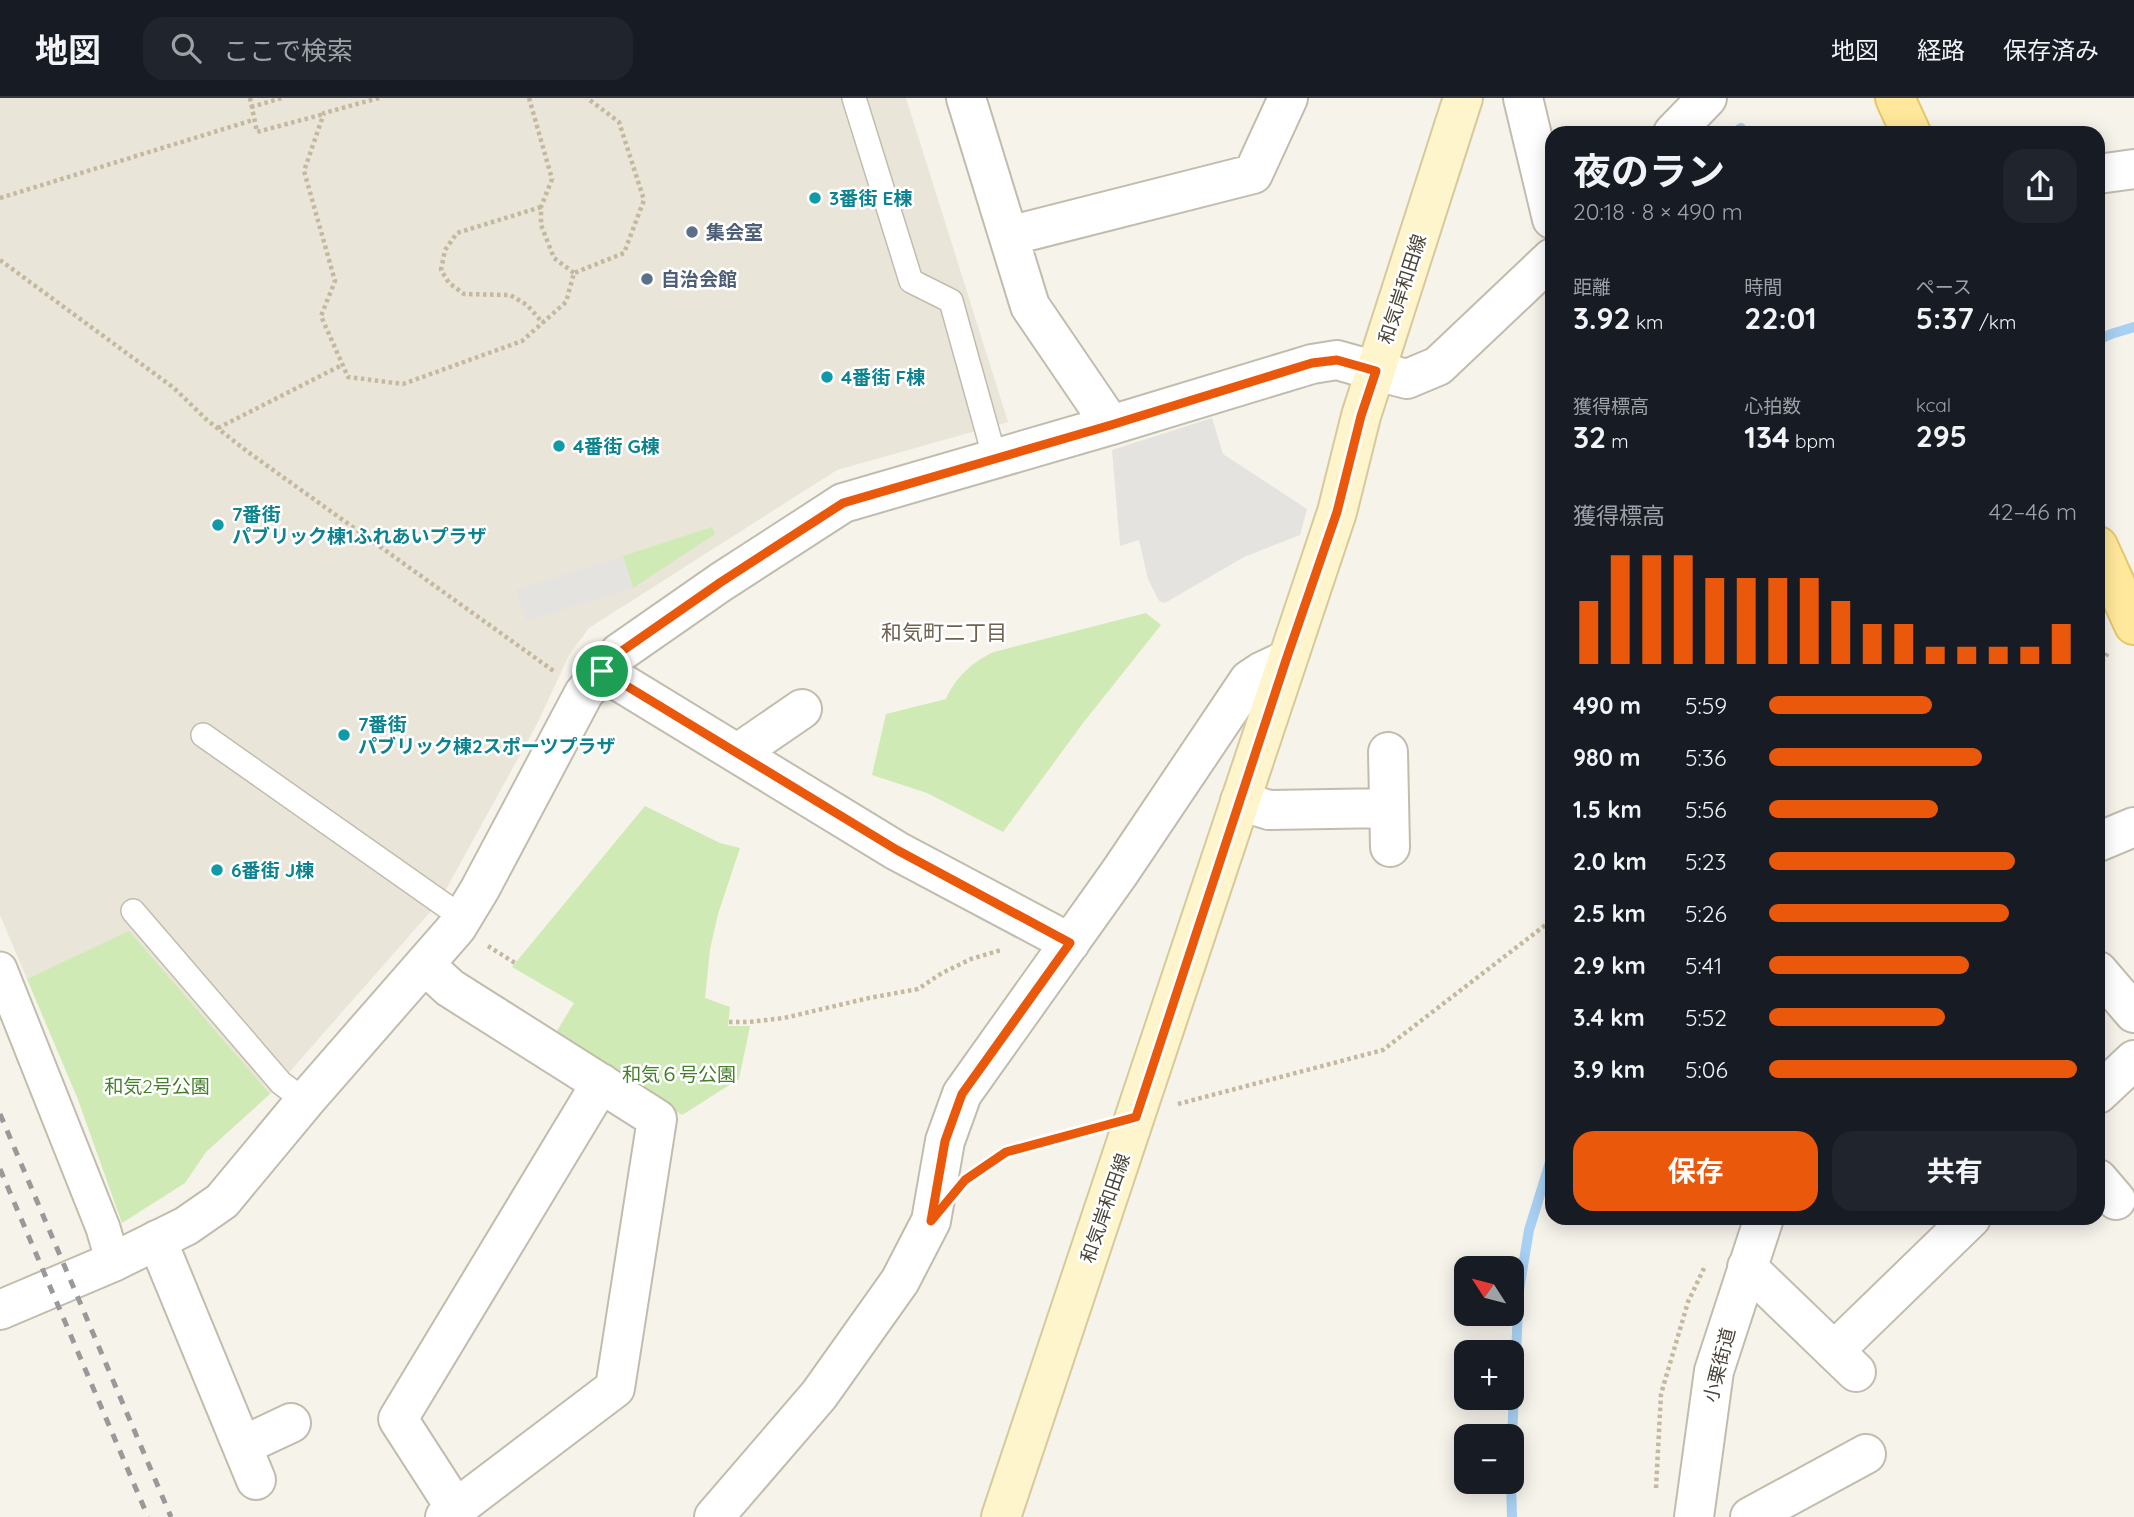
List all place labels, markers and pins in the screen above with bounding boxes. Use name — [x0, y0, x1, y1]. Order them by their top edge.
place label: 3番街 E棟 — [829, 186, 912, 210]
marker: 3番街 E棟 — [807, 190, 823, 206]
place label: 集会室 — [706, 220, 763, 244]
marker: 集会室 — [684, 224, 700, 240]
place label: 自治会館 — [661, 267, 737, 291]
marker: 自治会館 — [639, 271, 655, 287]
place label: 4番街 F棟 — [841, 365, 925, 389]
marker: 4番街 F棟 — [819, 369, 835, 385]
place label: 4番街 G棟 — [573, 434, 660, 458]
marker: 4番街 G棟 — [551, 438, 567, 454]
place label: 7番街 パブリック棟1ふれあいプラザ — [232, 502, 486, 548]
marker: 7番街 パブリック棟1ふれあいプラザ — [210, 517, 226, 533]
pin — [572, 641, 632, 701]
place label: 7番街 パブリック棟2スポーツプラザ — [358, 712, 615, 758]
marker: 7番街 パブリック棟2スポーツプラザ — [336, 727, 352, 743]
place label: 6番街 J棟 — [231, 858, 314, 882]
marker: 6番街 J棟 — [209, 862, 225, 878]

